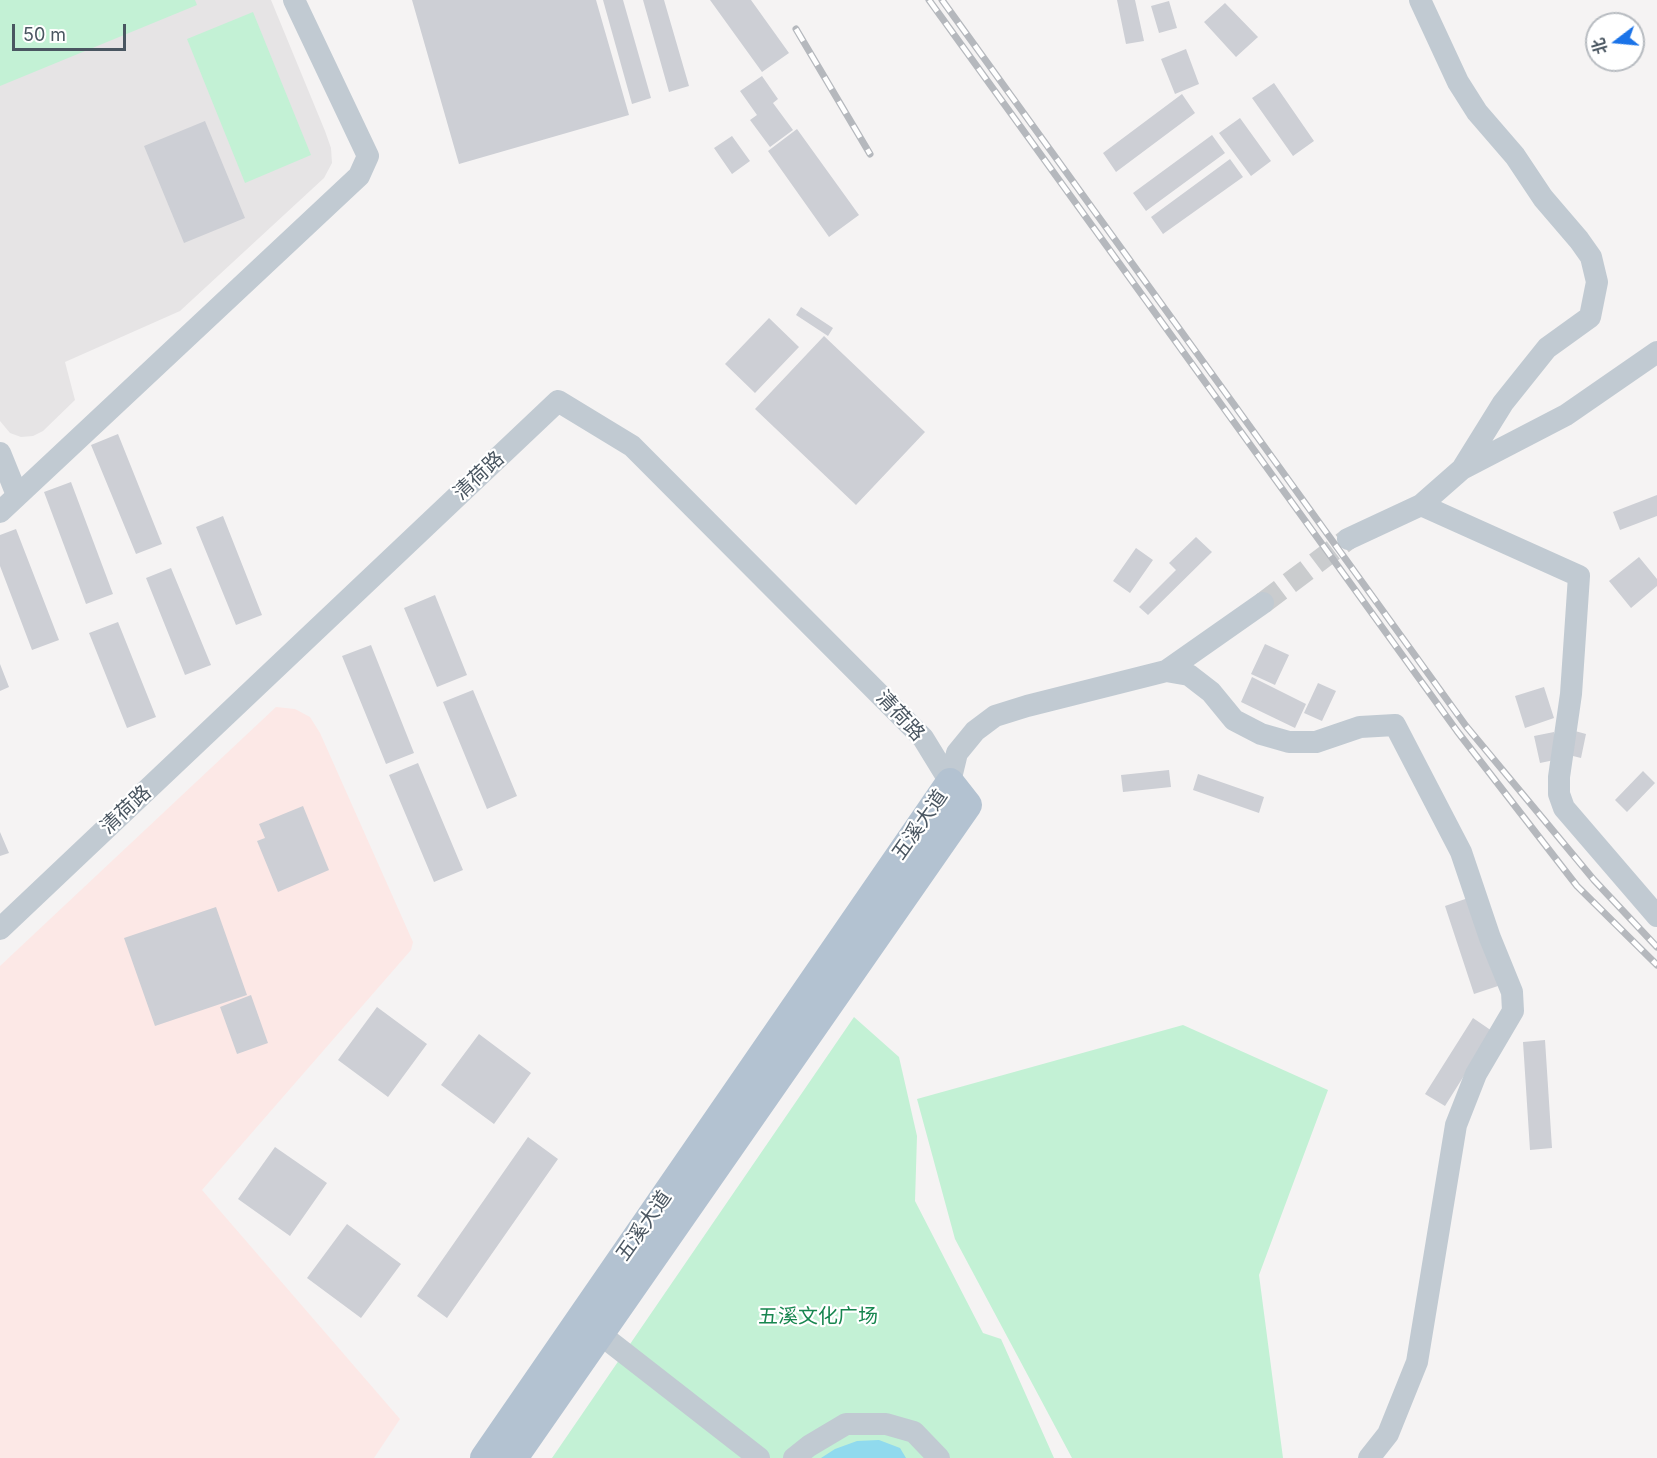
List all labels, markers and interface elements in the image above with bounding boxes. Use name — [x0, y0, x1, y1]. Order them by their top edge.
scale bar — [15, 12, 129, 50]
north arrow — [1585, 12, 1645, 72]
text: 50 m — [23, 24, 66, 45]
text: 北 — [1588, 36, 1611, 57]
street label: 清荷路 — [449, 447, 509, 505]
street label: 清荷路 — [871, 686, 929, 746]
street label: 清荷路 — [96, 781, 156, 839]
street label: 五溪大道 — [887, 785, 953, 865]
street label: 五溪大道 — [611, 1186, 677, 1266]
park label: 五溪文化广场 — [758, 1305, 878, 1329]

